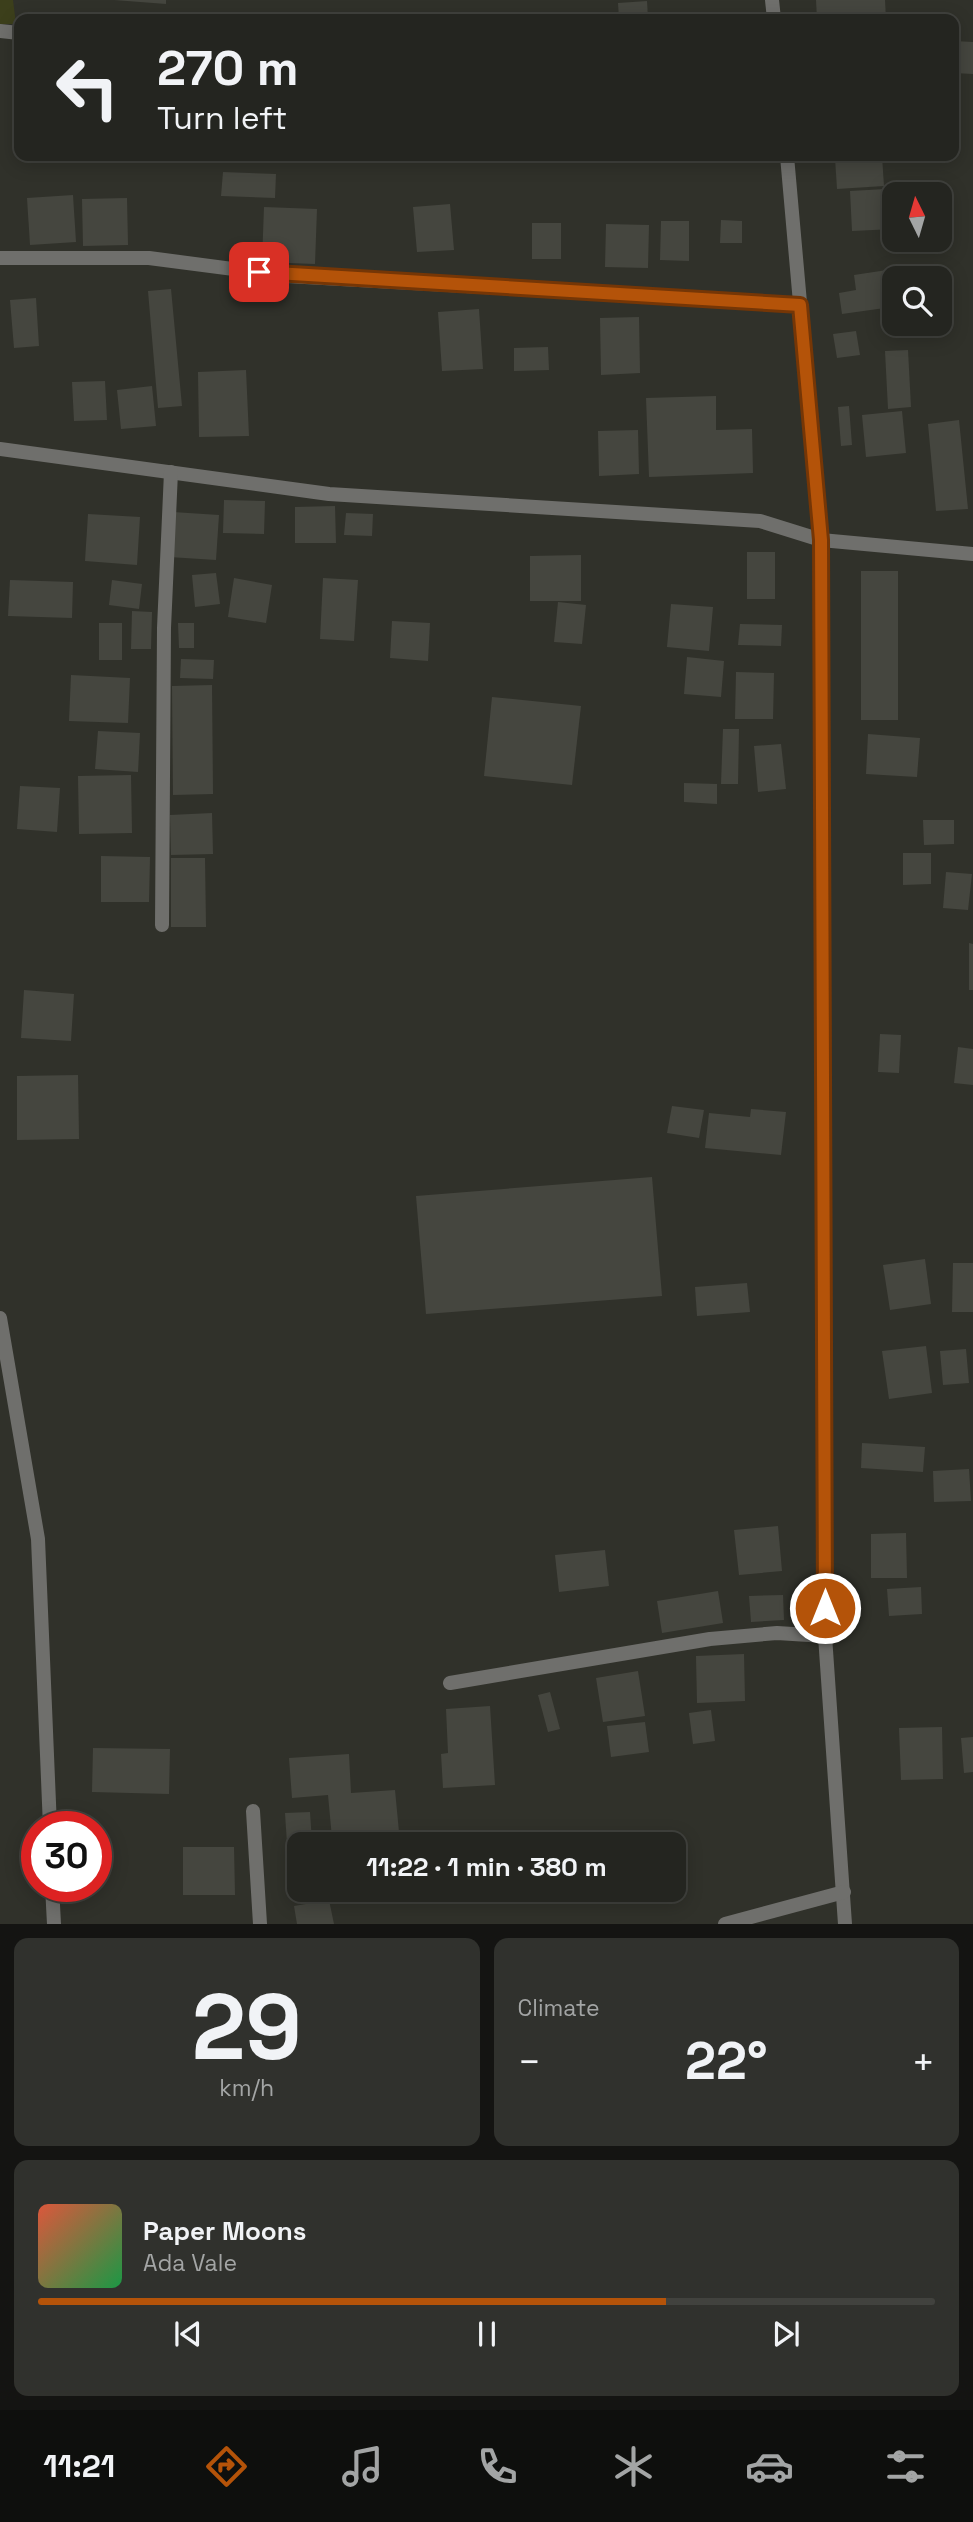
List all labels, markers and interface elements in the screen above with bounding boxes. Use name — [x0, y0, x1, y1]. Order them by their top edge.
text: 270 m — [157, 37, 299, 99]
icon: left — [42, 42, 133, 133]
text: Turn left — [157, 98, 287, 138]
north arrow — [882, 182, 952, 252]
map controls — [882, 182, 952, 336]
pin — [229, 242, 289, 302]
icon: arrive — [240, 253, 278, 291]
button: search — [882, 266, 952, 336]
position arrow — [788, 1571, 862, 1645]
speed limit sign: 30 — [21, 1811, 112, 1902]
text: 11:22 · 1 min · 380 m — [366, 1850, 607, 1884]
text: 29 — [192, 1969, 302, 2086]
text: Climate — [518, 1993, 600, 2023]
text: 22° — [685, 2028, 767, 2094]
text: − — [518, 2038, 541, 2086]
text: + — [911, 2038, 935, 2086]
text: km/h — [219, 2073, 274, 2103]
text: Paper Moons — [143, 2214, 306, 2248]
text: Ada Vale — [143, 2248, 237, 2278]
icon: previous — [169, 2315, 207, 2353]
icon: pause — [468, 2315, 506, 2353]
icon: next — [767, 2315, 805, 2353]
icon: directions — [202, 2442, 251, 2491]
icon: music — [338, 2442, 387, 2491]
icon: phone — [473, 2442, 522, 2491]
icon: climate — [609, 2442, 658, 2491]
icon: car — [745, 2442, 794, 2491]
icon: filters — [881, 2442, 930, 2491]
text: 11:21 — [43, 2446, 115, 2486]

